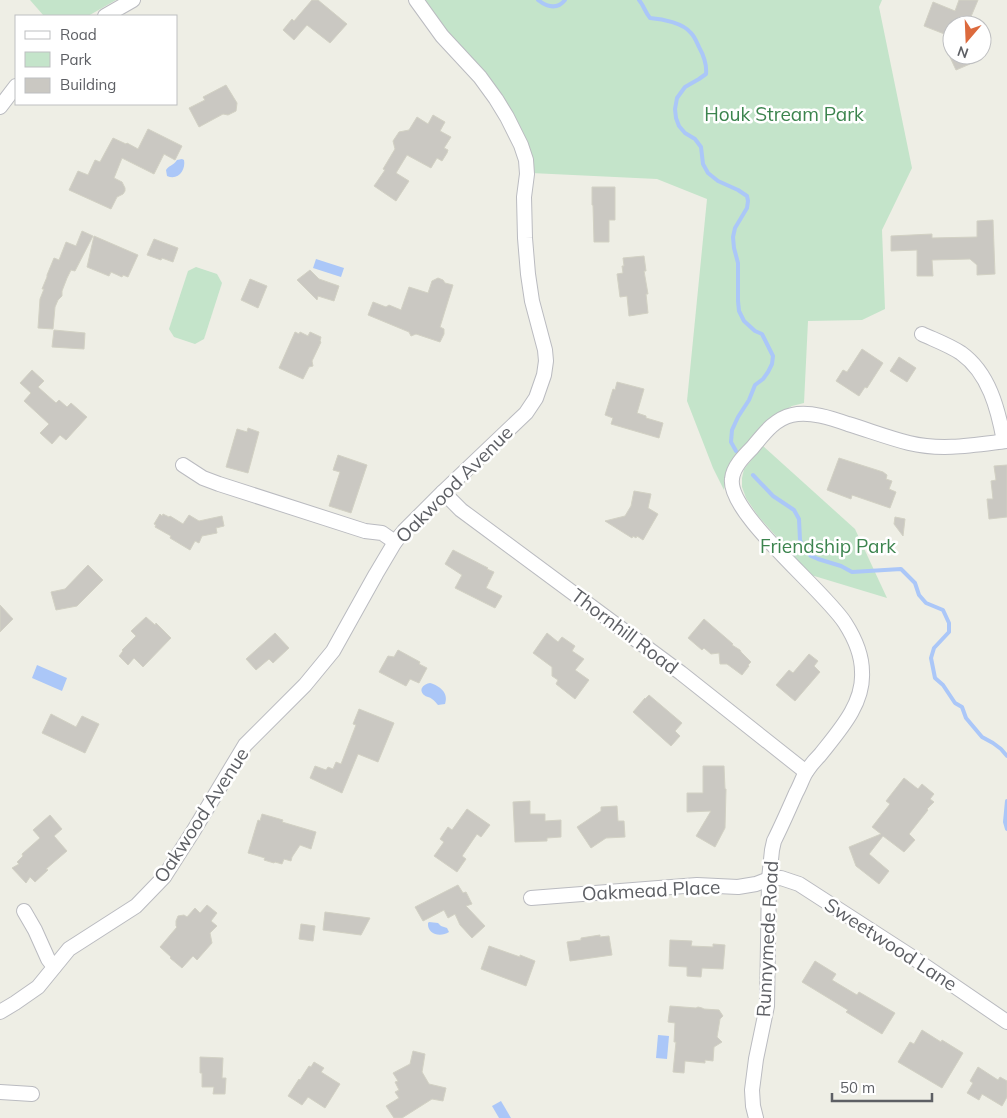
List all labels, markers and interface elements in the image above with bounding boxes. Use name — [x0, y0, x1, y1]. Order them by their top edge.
legend — [15, 15, 178, 105]
north arrow — [942, 15, 992, 65]
text: Road — [60, 25, 97, 44]
text: N — [955, 42, 971, 63]
text: Park — [60, 50, 92, 69]
text: Building — [60, 75, 116, 94]
park label: Houk Stream Park — [704, 102, 864, 126]
street label: Oakwood Avenue — [390, 420, 518, 548]
park label: Friendship Park — [760, 534, 896, 558]
street label: Thornhill Road — [567, 583, 683, 679]
street label: Oakwood Avenue — [148, 743, 254, 887]
street label: Runnymede Road — [751, 860, 783, 1018]
street label: Oakmead Place — [581, 874, 721, 906]
street label: Sweetwood Lane — [820, 892, 962, 996]
scale bar — [832, 1070, 932, 1102]
text: 50 m — [840, 1078, 875, 1097]

